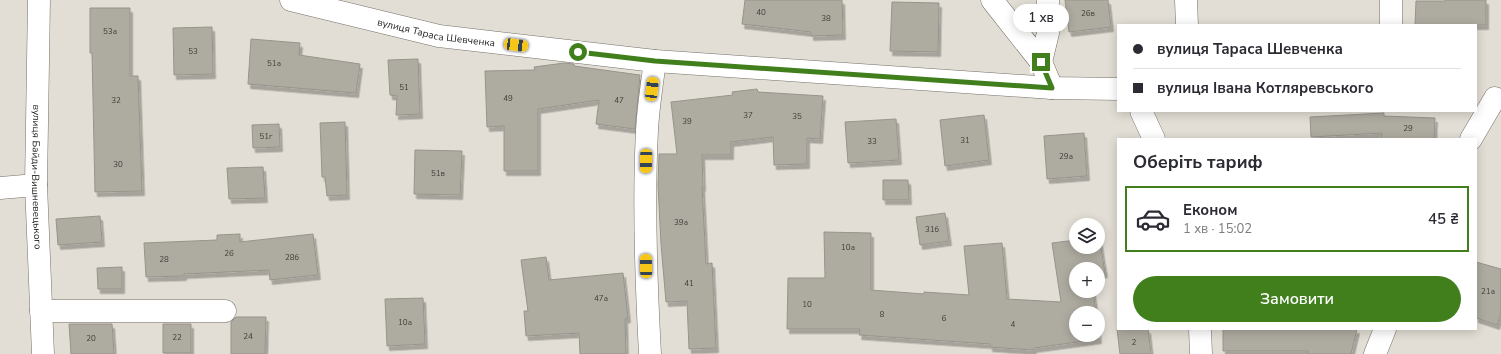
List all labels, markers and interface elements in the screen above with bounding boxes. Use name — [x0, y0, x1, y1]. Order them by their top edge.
callout: 1 хв — [1013, 4, 1069, 32]
house number: 40 — [756, 7, 766, 18]
house number: 26в — [1081, 8, 1096, 19]
text: 1 хв — [1028, 9, 1054, 27]
house number: 38 — [821, 13, 831, 24]
street label: вулиця Тараса Шевченка — [376, 15, 496, 50]
house number: 53а — [103, 26, 117, 37]
car — [503, 38, 529, 52]
text: вулиця Тараса Шевченка — [1157, 39, 1343, 59]
route start — [569, 43, 587, 61]
house number: 53 — [188, 46, 198, 57]
route end — [1032, 53, 1050, 71]
house number: 51а — [267, 58, 281, 69]
car — [645, 76, 659, 102]
text: вулиця Івана Котляревського — [1157, 78, 1374, 98]
house number: 51 — [399, 82, 409, 93]
house number: 49 — [503, 93, 513, 104]
house number: 32 — [111, 95, 121, 106]
house number: 47 — [614, 95, 624, 106]
street label: вулиця Байди-Вишневецького — [28, 104, 45, 250]
house number: 37 — [743, 110, 753, 121]
house number: 35 — [792, 111, 802, 122]
house number: 39 — [682, 116, 692, 127]
house number: 29 — [1403, 123, 1413, 134]
house number: 51г — [259, 131, 273, 142]
house number: 31 — [960, 135, 970, 146]
house number: 33 — [867, 136, 877, 147]
car — [640, 149, 652, 173]
text: Оберіть тариф — [1133, 150, 1263, 174]
house number: 29а — [1059, 151, 1073, 162]
house number: 30 — [113, 159, 123, 170]
house number: 51в — [431, 168, 446, 179]
text: Економ — [1183, 200, 1237, 220]
icon: car — [1135, 201, 1171, 237]
text: 45 ₴ — [1428, 209, 1459, 229]
house number: 39а — [674, 217, 688, 228]
map controls — [1069, 218, 1105, 342]
button: layers — [1069, 218, 1105, 254]
text: 1 хв · 15:02 — [1183, 220, 1252, 238]
house number: 31б — [925, 224, 940, 235]
house number: 10а — [841, 242, 855, 253]
house number: 26 — [224, 248, 234, 259]
house number: 28б — [285, 252, 300, 263]
house number: 28 — [159, 254, 169, 265]
car — [640, 254, 652, 278]
button: + — [1069, 262, 1105, 298]
button: Замовити — [1133, 276, 1461, 322]
house number: 41 — [684, 278, 694, 289]
house number: 21а — [1481, 286, 1495, 297]
house number: 47а — [594, 293, 608, 304]
house number: 10 — [802, 299, 812, 310]
button: − — [1069, 306, 1105, 342]
house number: 8 — [880, 309, 885, 320]
house number: 6 — [942, 313, 947, 324]
house number: 10а — [398, 317, 412, 328]
house number: 4 — [1011, 319, 1016, 330]
house number: 24 — [243, 331, 253, 342]
house number: 22 — [172, 332, 182, 343]
house number: 20 — [86, 333, 96, 344]
house number: 2 — [1132, 337, 1137, 348]

